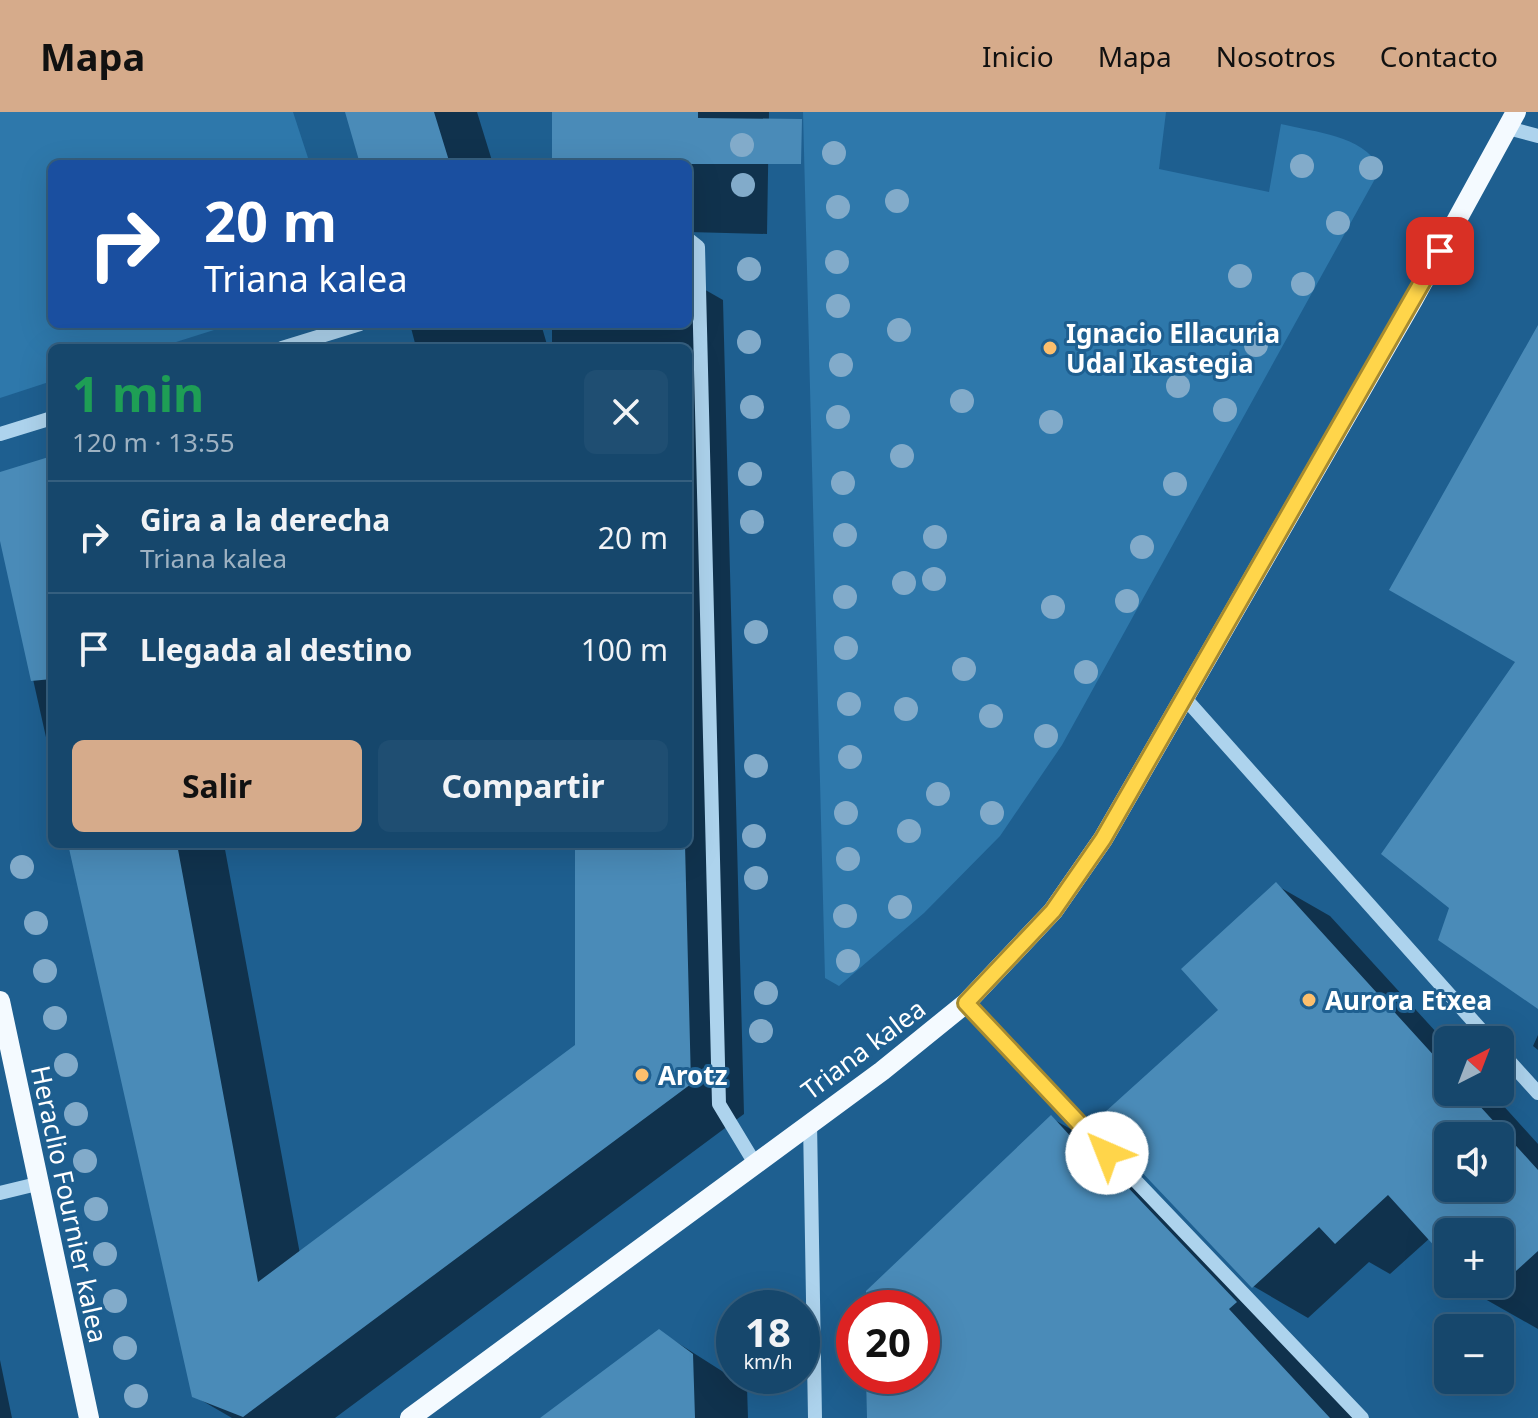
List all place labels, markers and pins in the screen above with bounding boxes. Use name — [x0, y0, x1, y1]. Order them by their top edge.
pin — [1406, 217, 1474, 285]
place label: Ignacio Ellacuria Udal Ikastegia — [1066, 315, 1280, 381]
marker: Ignacio Ellacuria Udal Ikastegia — [1041, 339, 1059, 357]
place label: Aurora Etxea — [1325, 982, 1492, 1018]
marker: Aurora Etxea — [1300, 991, 1318, 1009]
place label: Arotz — [658, 1057, 728, 1093]
marker: Arotz — [633, 1066, 651, 1084]

